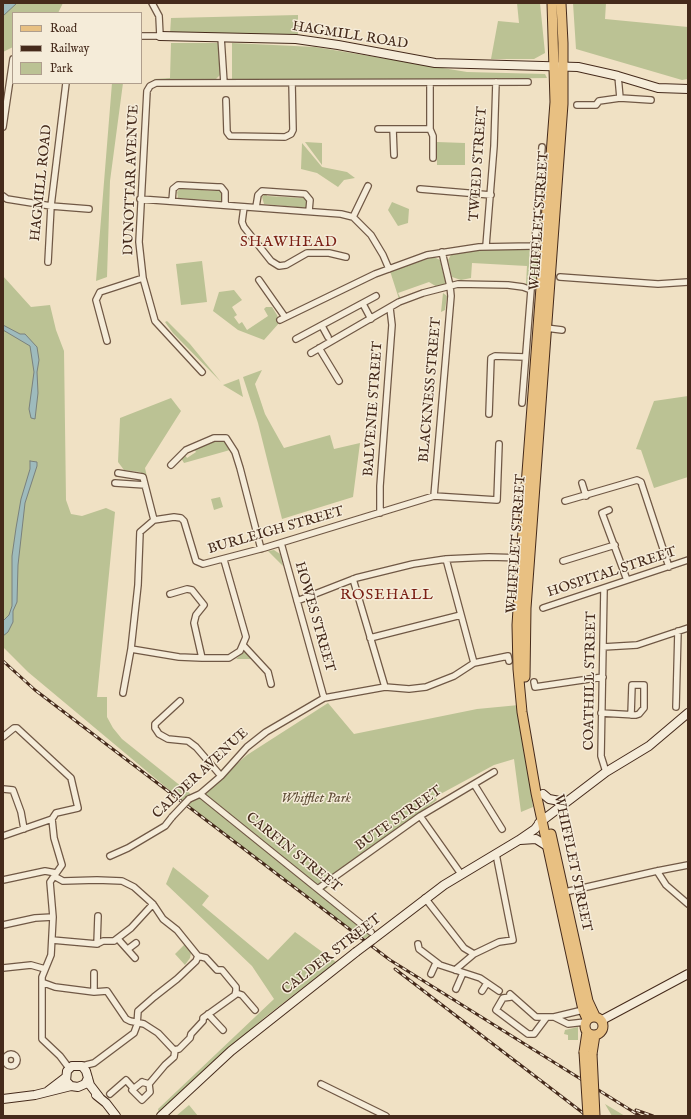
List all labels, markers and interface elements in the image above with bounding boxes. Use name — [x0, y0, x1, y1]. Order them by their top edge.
legend — [12, 12, 142, 84]
street label: HAGMILL ROAD — [291, 19, 409, 53]
text: Road — [50, 21, 77, 36]
text: Railway — [50, 41, 89, 56]
text: Park — [50, 61, 73, 76]
street label: DUNOTTAR AVENUE — [121, 104, 143, 256]
street label: TWEED STREET — [467, 106, 491, 222]
street label: HAGMILL ROAD — [28, 124, 56, 242]
street label: WHIFFLET STREET — [527, 151, 553, 291]
district label: SHAWHEAD — [240, 234, 338, 252]
street label: BLACKNESS STREET — [416, 317, 446, 463]
street label: BALVENIE STREET — [361, 341, 387, 477]
street label: WHIFFLET STREET — [504, 474, 530, 614]
street label: BURLEIGH STREET — [206, 504, 346, 558]
street label: HOSPITAL STREET — [545, 544, 679, 602]
street label: HOWES STREET — [290, 560, 338, 674]
district label: ROSEHALL — [340, 587, 434, 605]
street label: COATHILL STREET — [581, 611, 601, 751]
street label: CALDER AVENUE — [150, 725, 252, 823]
street label: BUTE STREET — [353, 783, 445, 855]
park label: Whifflet Park — [281, 791, 351, 807]
street label: WHIFFLET STREET — [549, 793, 595, 933]
street label: CARFIN STREET — [242, 809, 344, 897]
street label: CALDER STREET — [279, 911, 385, 999]

